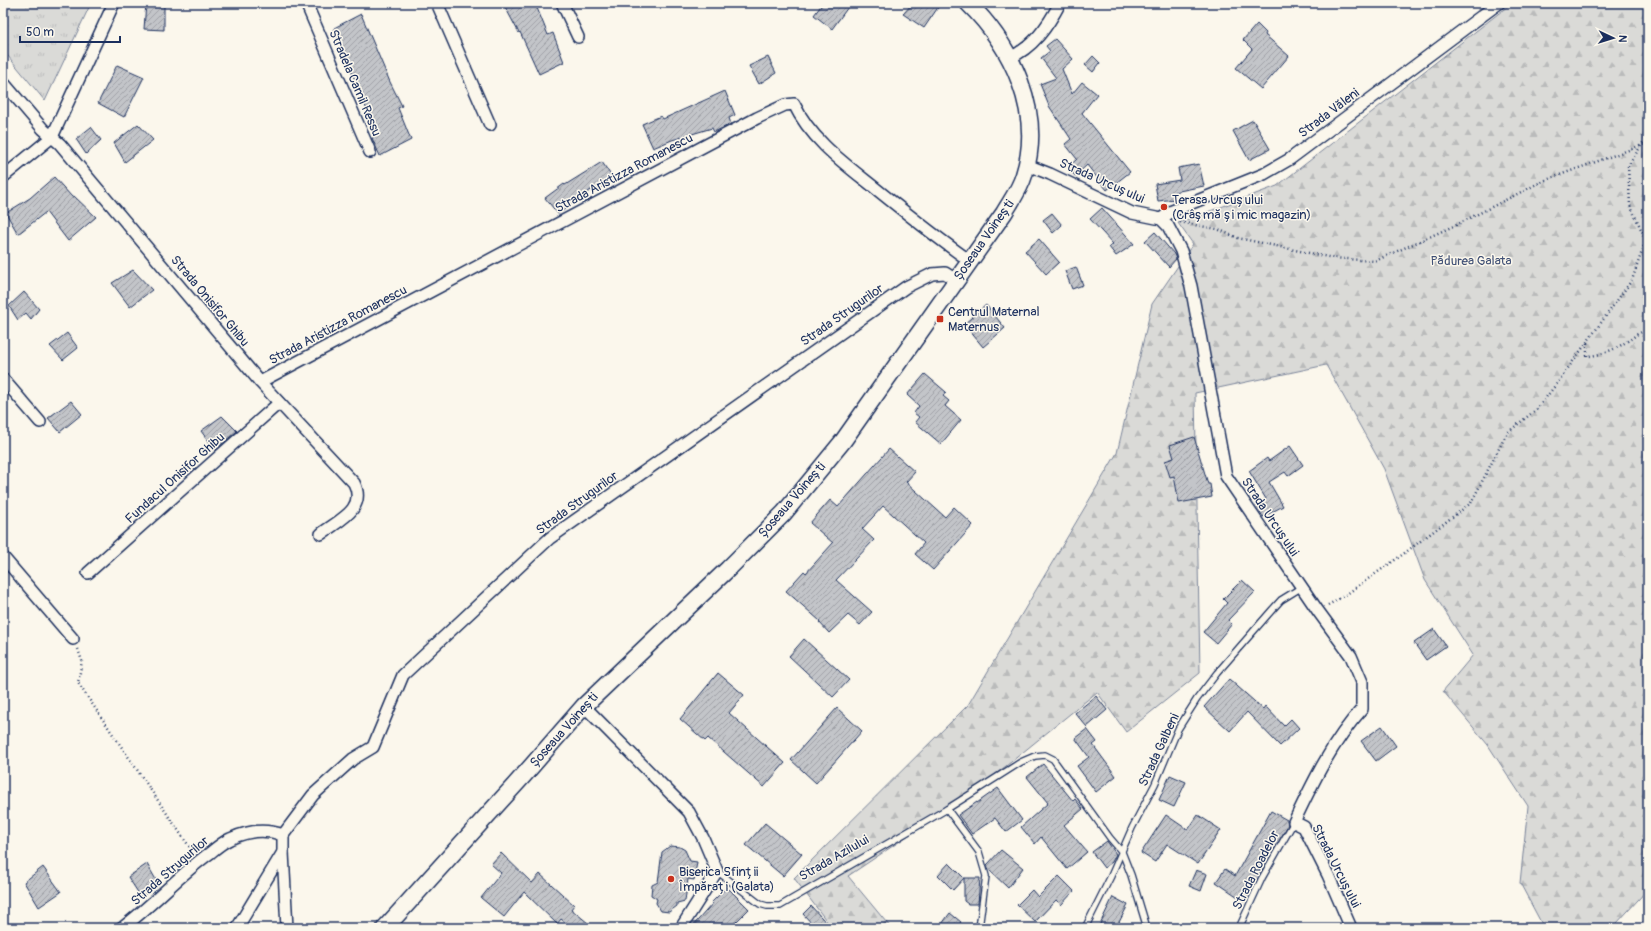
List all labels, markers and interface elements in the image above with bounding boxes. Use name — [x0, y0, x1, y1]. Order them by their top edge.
scale bar — [20, 18, 120, 44]
north arrow — [1593, 18, 1633, 58]
text: 50 m — [26, 25, 54, 40]
street label: Stradela Camil Ressu — [325, 27, 385, 139]
text: N — [1616, 34, 1629, 43]
street label: Strada Văleni — [1295, 85, 1363, 141]
street label: Strada Aristizza Romanescu — [552, 130, 696, 216]
street label: Strada Urcușului — [1057, 155, 1147, 207]
place label: Terasa Urcușului (Crâșmă și mic magazin) — [1172, 192, 1311, 223]
street label: Șoseaua Voinești — [950, 197, 1018, 283]
marker: Terasa Urcușului (Crâșmă și mic magazin) — [1159, 202, 1169, 212]
street label: Strada Onisifor Ghibu — [167, 252, 253, 350]
park label: Pădurea Galata — [1430, 253, 1512, 269]
street label: Strada Strugurilor — [797, 280, 887, 350]
street label: Strada Aristizza Romanescu — [266, 282, 410, 368]
place label: Centrul Maternal Maternus — [948, 304, 1040, 335]
marker: Centrul Maternal Maternus — [935, 314, 945, 324]
street label: Fundacul Onisifor Ghibu — [122, 429, 228, 527]
street label: Șoseaua Voinești — [755, 459, 829, 541]
street label: Strada Strugurilor — [533, 468, 621, 538]
street label: Strada Urcușului — [1238, 475, 1302, 559]
street label: Șoseaua Voinești — [527, 690, 601, 770]
street label: Strada Galbeni — [1135, 711, 1183, 789]
street label: Strada Urcușului — [1308, 822, 1364, 910]
street label: Strada Roadelor — [1229, 827, 1283, 912]
street label: Strada Azilului — [796, 832, 872, 884]
street label: Strada Strugurilor — [128, 833, 212, 909]
place label: Biserica Sfinții Împărați (Galata) — [679, 864, 774, 895]
marker: Biserica Sfinții Împărați (Galata) — [666, 874, 676, 884]

